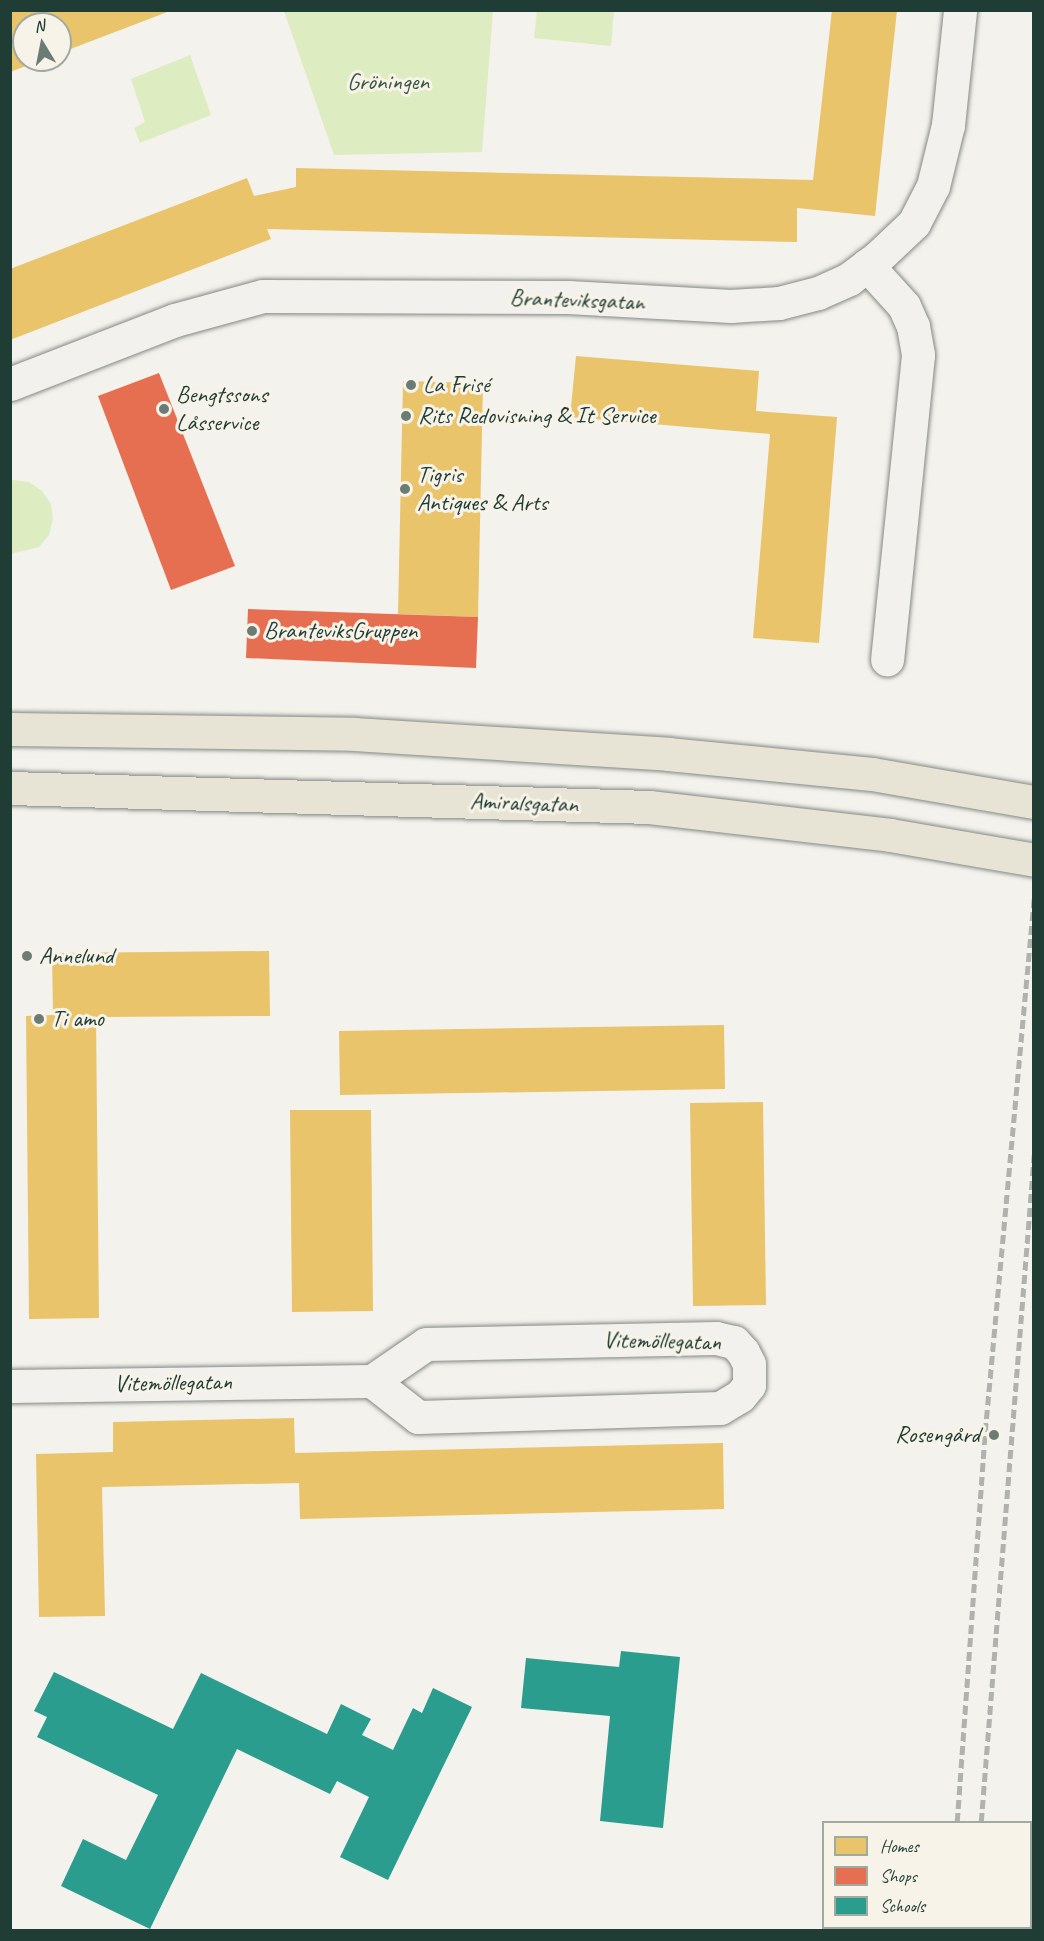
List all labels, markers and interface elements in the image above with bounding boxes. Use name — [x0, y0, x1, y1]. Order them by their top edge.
north arrow — [12, 12, 72, 72]
text: N — [33, 16, 46, 37]
park label: Gröningen — [347, 68, 429, 96]
street label: Branteviksgatan — [509, 283, 645, 317]
place label: La Frisé — [423, 371, 489, 399]
marker: La Frisé — [404, 378, 418, 392]
place label: Bengtssons Låsservice — [176, 381, 267, 437]
marker: Bengtssons Låsservice — [157, 402, 171, 416]
place label: Rits Redovisning & It Service — [418, 402, 656, 430]
marker: Rits Redovisning & It Service — [399, 409, 413, 423]
place label: Tigris Antiques & Arts — [417, 461, 548, 517]
marker: Tigris Antiques & Arts — [398, 482, 412, 496]
place label: BranteviksGruppen — [264, 617, 417, 645]
marker: BranteviksGruppen — [245, 624, 259, 638]
street label: Amiralsgatan — [469, 787, 579, 819]
place label: Annelund — [39, 942, 113, 970]
marker: Annelund — [20, 949, 34, 963]
place label: Ti amo — [51, 1005, 105, 1033]
marker: Ti amo — [32, 1012, 46, 1026]
street label: Vitemöllegatan — [603, 1326, 721, 1356]
street label: Vitemöllegatan — [114, 1368, 232, 1398]
place label: Rosengård — [895, 1421, 980, 1449]
marker: Rosengård — [985, 1426, 1003, 1444]
legend — [822, 1821, 1032, 1929]
text: Homes — [880, 1835, 919, 1857]
text: Shops — [880, 1865, 917, 1887]
text: Schools — [880, 1895, 925, 1917]

